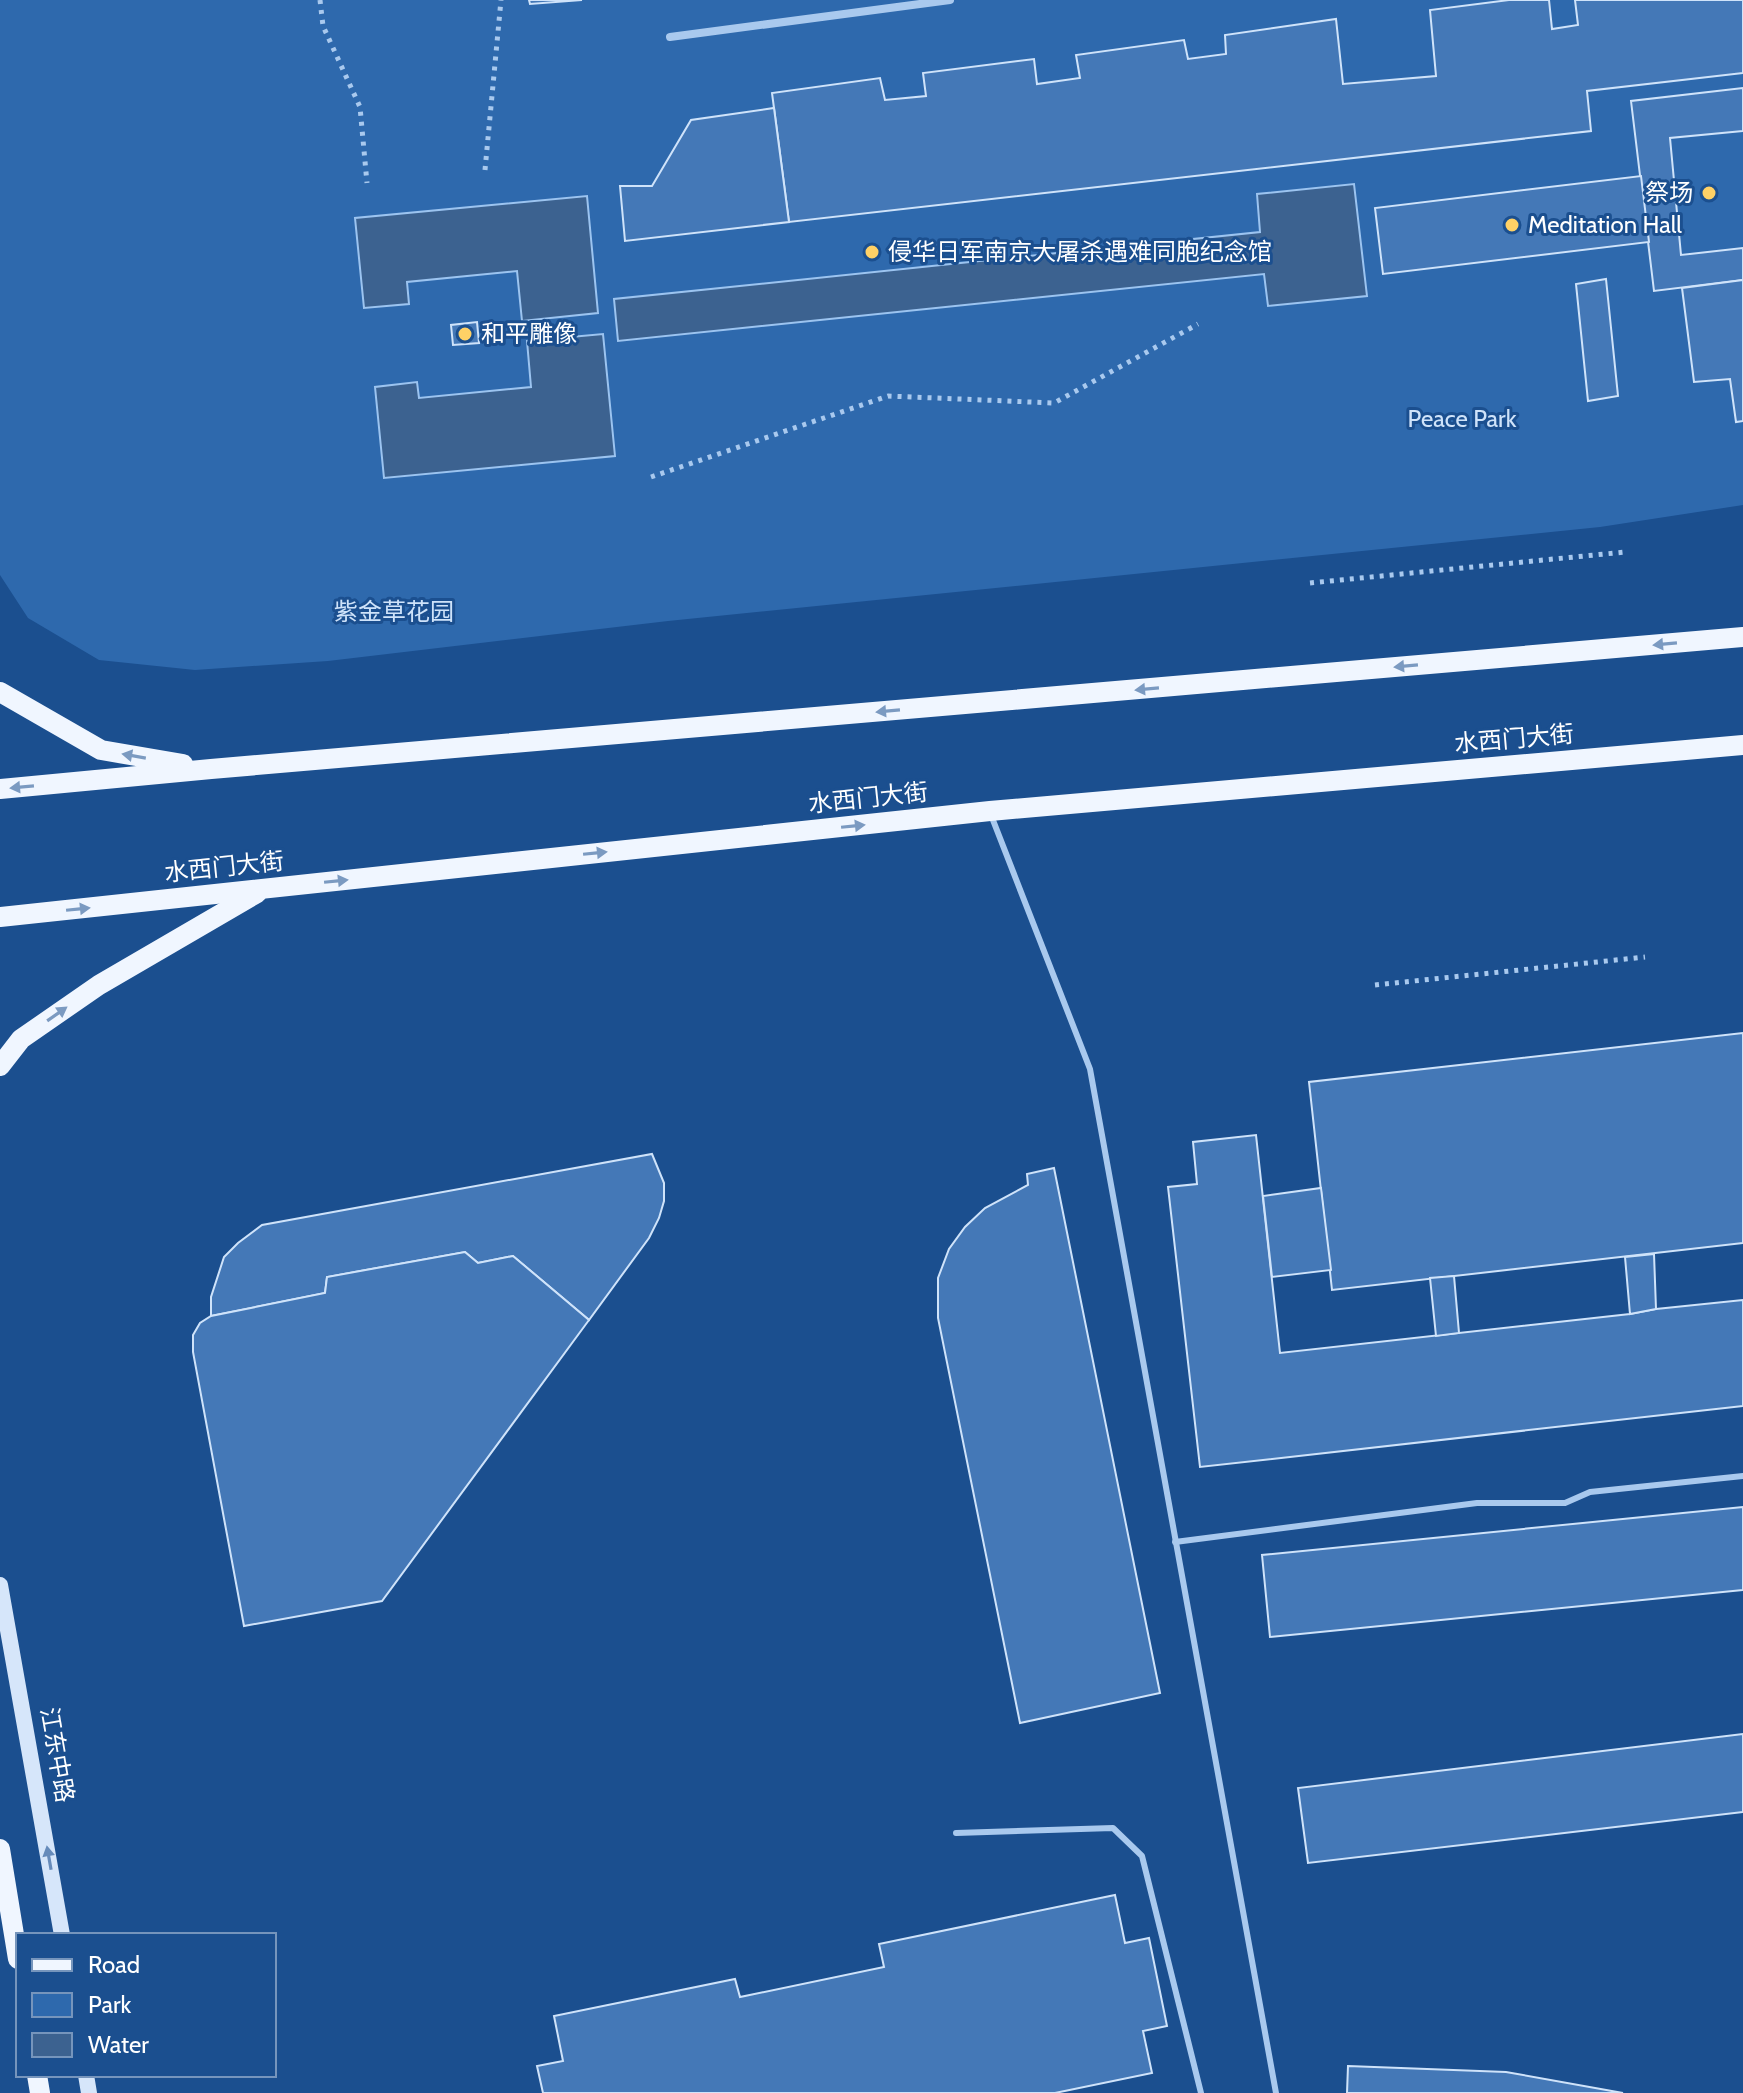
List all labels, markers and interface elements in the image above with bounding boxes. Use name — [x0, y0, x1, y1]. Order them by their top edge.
place label: 祭场 — [1645, 178, 1693, 207]
marker: 祭场 — [1700, 184, 1718, 202]
place label: Meditation Hall — [1528, 210, 1682, 239]
marker: Meditation Hall — [1503, 216, 1521, 234]
place label: 侵华日军南京大屠杀遇难同胞纪念馆 — [888, 237, 1272, 266]
marker: 侵华日军南京大屠杀遇难同胞纪念馆 — [863, 243, 881, 261]
place label: 和平雕像 — [481, 319, 577, 348]
marker: 和平雕像 — [456, 325, 474, 343]
park label: Peace Park — [1408, 404, 1517, 433]
park label: 紫金草花园 — [334, 597, 454, 626]
one-way arrow — [1652, 638, 1677, 651]
one-way arrow — [1393, 660, 1418, 673]
one-way arrow — [1134, 682, 1159, 695]
one-way arrow — [875, 705, 900, 718]
street label: 水西门大街 — [1453, 719, 1575, 758]
one-way arrow — [121, 749, 146, 762]
street label: 水西门大街 — [807, 777, 929, 818]
one-way arrow — [9, 781, 34, 794]
one-way arrow — [841, 819, 866, 832]
street label: 水西门大街 — [163, 846, 285, 887]
one-way arrow — [582, 847, 607, 860]
one-way arrow — [324, 874, 349, 887]
one-way arrow — [65, 902, 90, 915]
one-way arrow — [47, 1007, 68, 1022]
street label: 江东中路 — [35, 1705, 80, 1805]
one-way arrow — [42, 1845, 54, 1870]
legend — [16, 1933, 276, 2077]
text: Road — [88, 1950, 140, 1979]
text: Park — [88, 1990, 131, 2019]
text: Water — [88, 2030, 149, 2059]

